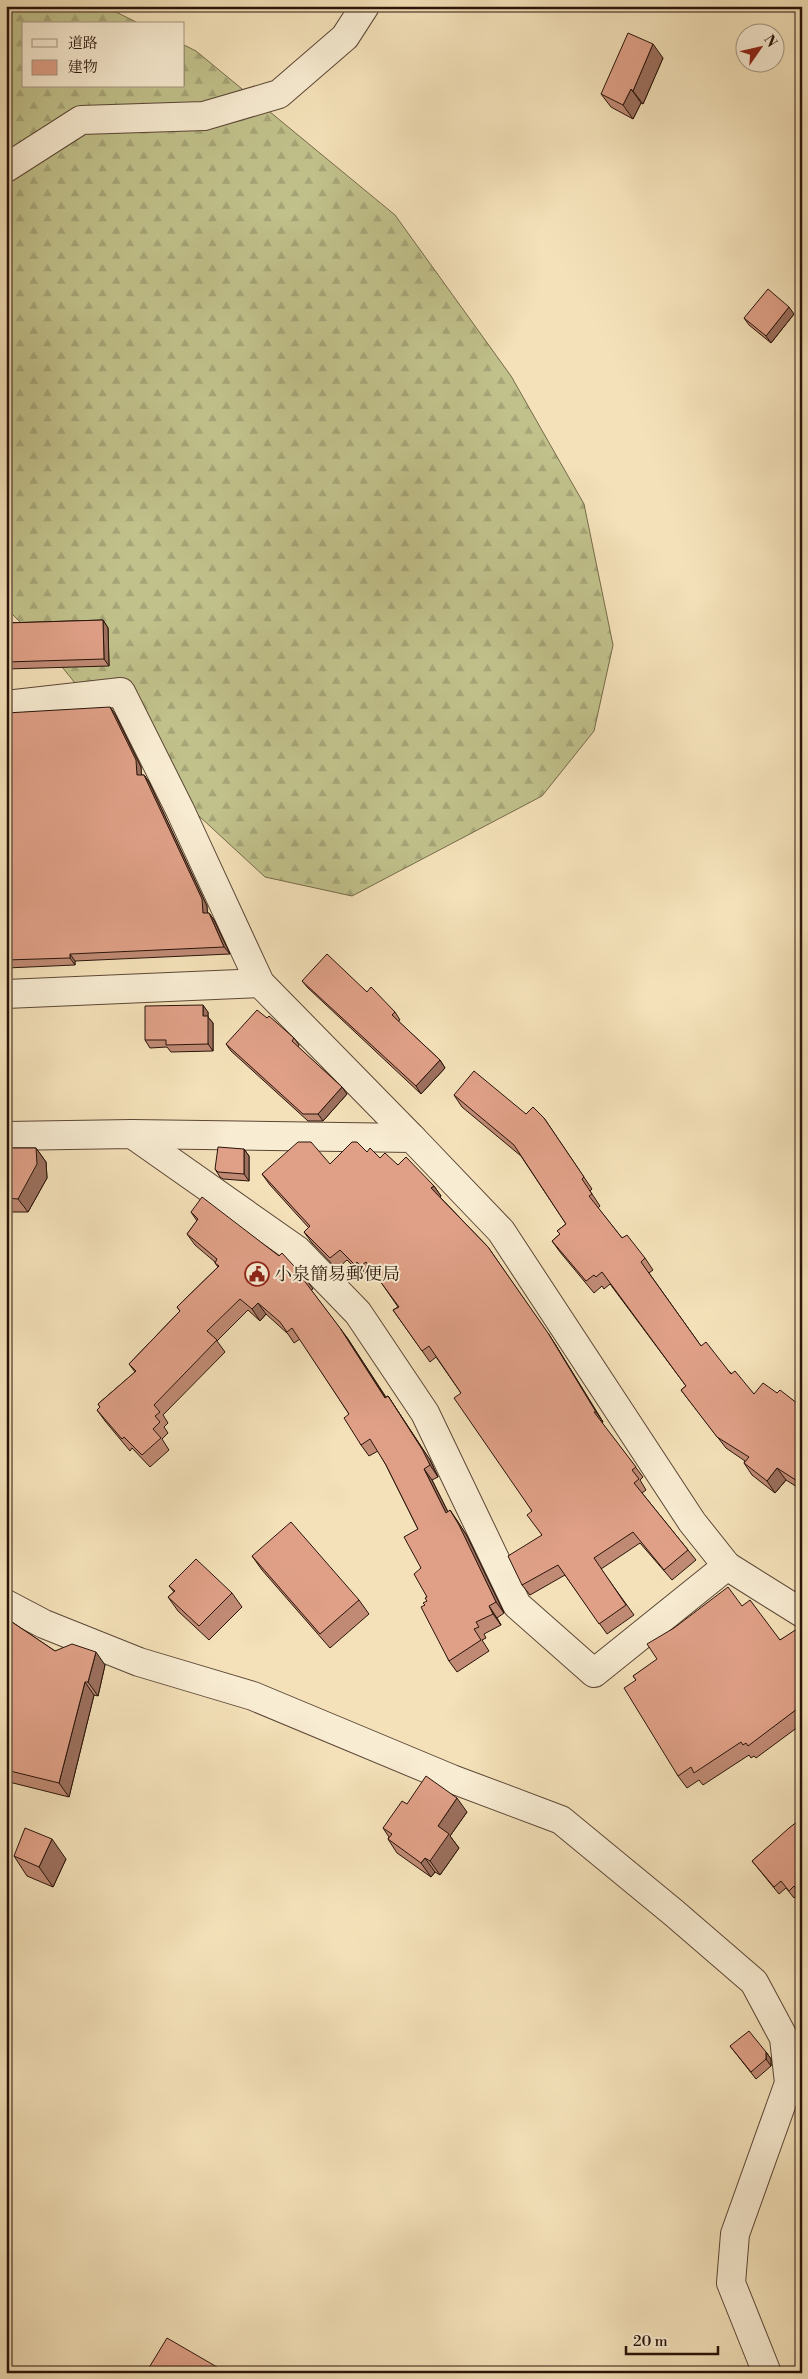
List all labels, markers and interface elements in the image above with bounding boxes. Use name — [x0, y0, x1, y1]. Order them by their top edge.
legend — [22, 22, 185, 88]
north arrow — [736, 22, 786, 72]
text: N — [759, 32, 781, 51]
text: 道路 — [68, 34, 98, 53]
text: 建物 — [68, 58, 98, 77]
public building icon: 小泉簡易郵便局 — [244, 1261, 270, 1287]
place label: 小泉簡易郵便局 — [274, 1263, 400, 1286]
scale bar — [626, 2324, 718, 2356]
text: 20 m — [633, 2332, 668, 2351]

